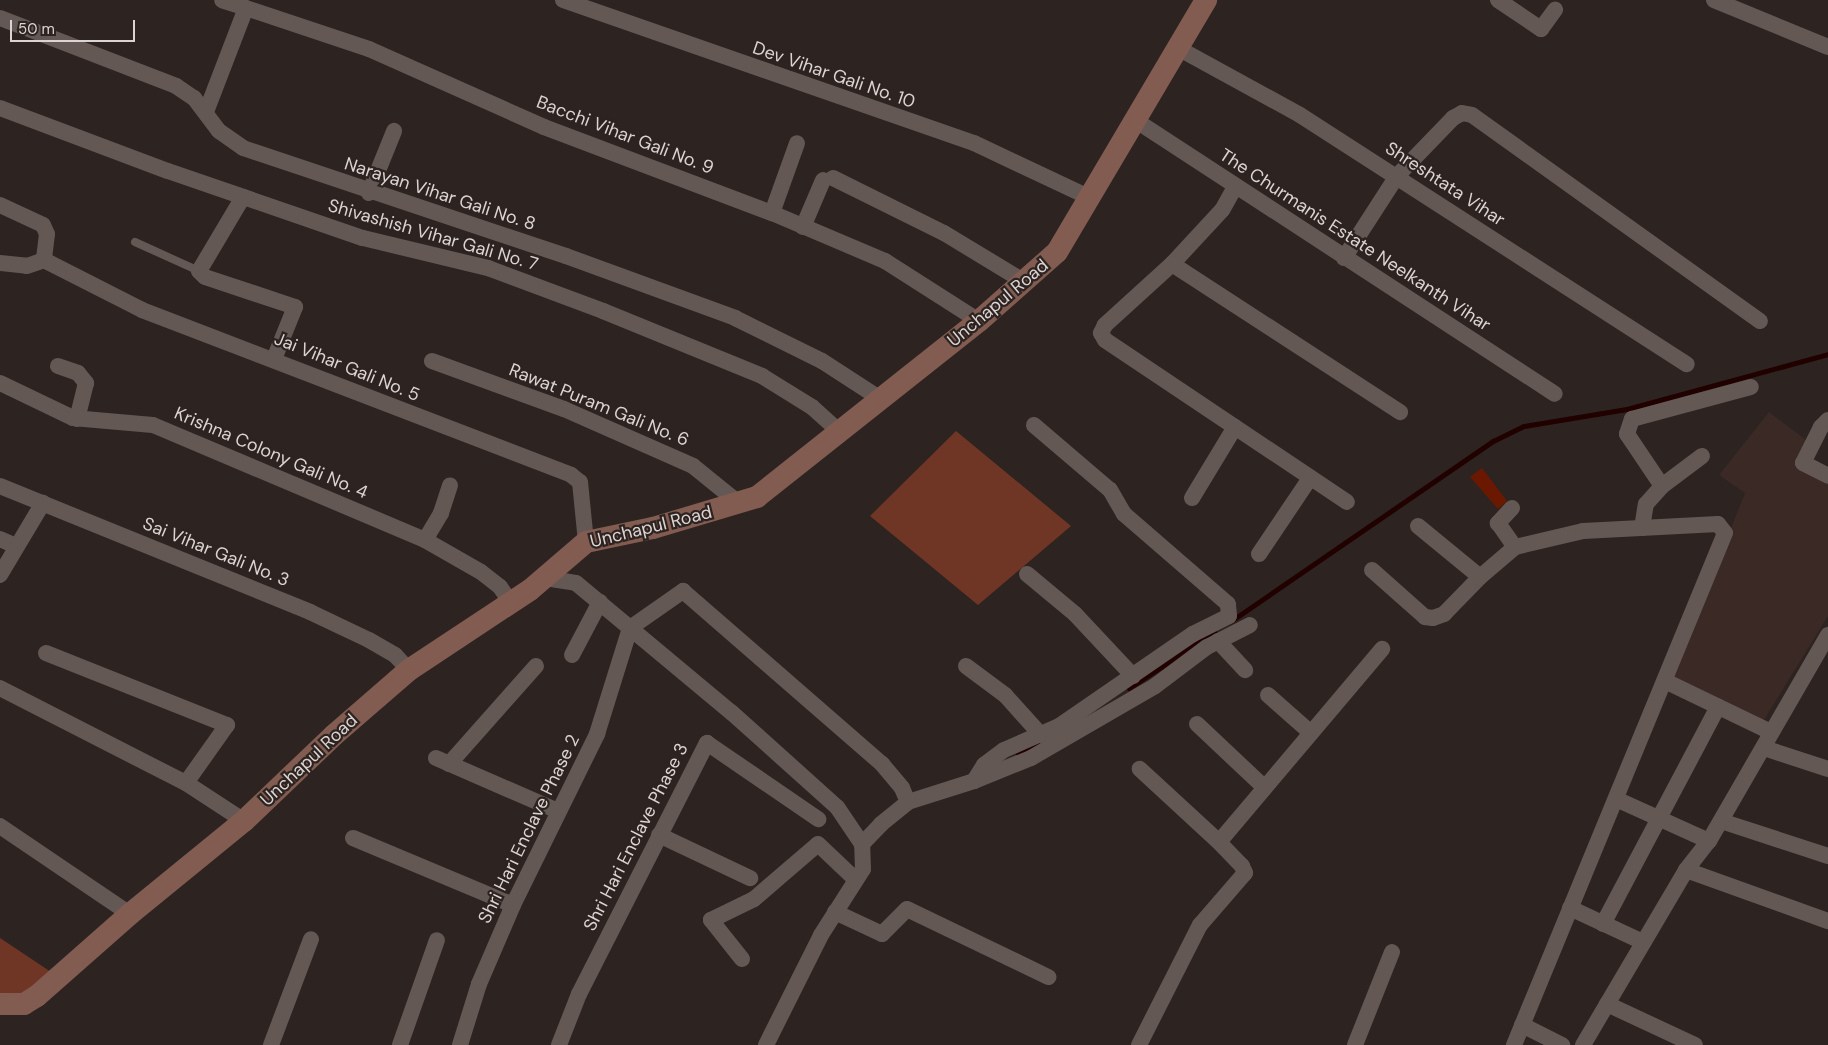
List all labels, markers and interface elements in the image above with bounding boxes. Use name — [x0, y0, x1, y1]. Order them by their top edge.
scale bar — [12, 10, 138, 42]
text: 50 m — [18, 19, 55, 39]
street label: Dev Vihar Gali No. 10 — [750, 37, 918, 113]
street label: Bacchi Vihar Gali No. 9 — [533, 91, 717, 179]
street label: Shreshtata Vihar — [1381, 137, 1509, 231]
street label: The Churmanis Estate Neelkanth Vihar — [1216, 144, 1494, 336]
street label: Narayan Vihar Gali No. 8 — [342, 153, 538, 235]
street label: Shivashish Vihar Gali No. 7 — [326, 195, 540, 275]
street label: Unchapul Road — [943, 255, 1053, 351]
street label: Jai Vihar Gali No. 5 — [271, 328, 423, 406]
street label: Rawat Puram Gali No. 6 — [506, 359, 692, 451]
street label: Krishna Colony Gali No. 4 — [171, 402, 371, 504]
street label: Unchapul Road — [588, 501, 714, 553]
street label: Sai Vihar Gali No. 3 — [140, 513, 292, 591]
street label: Unchapul Road — [256, 710, 362, 810]
street label: Shri Hari Enclave Phase 2 — [474, 731, 584, 927]
street label: Shri Hari Enclave Phase 3 — [579, 739, 693, 935]

